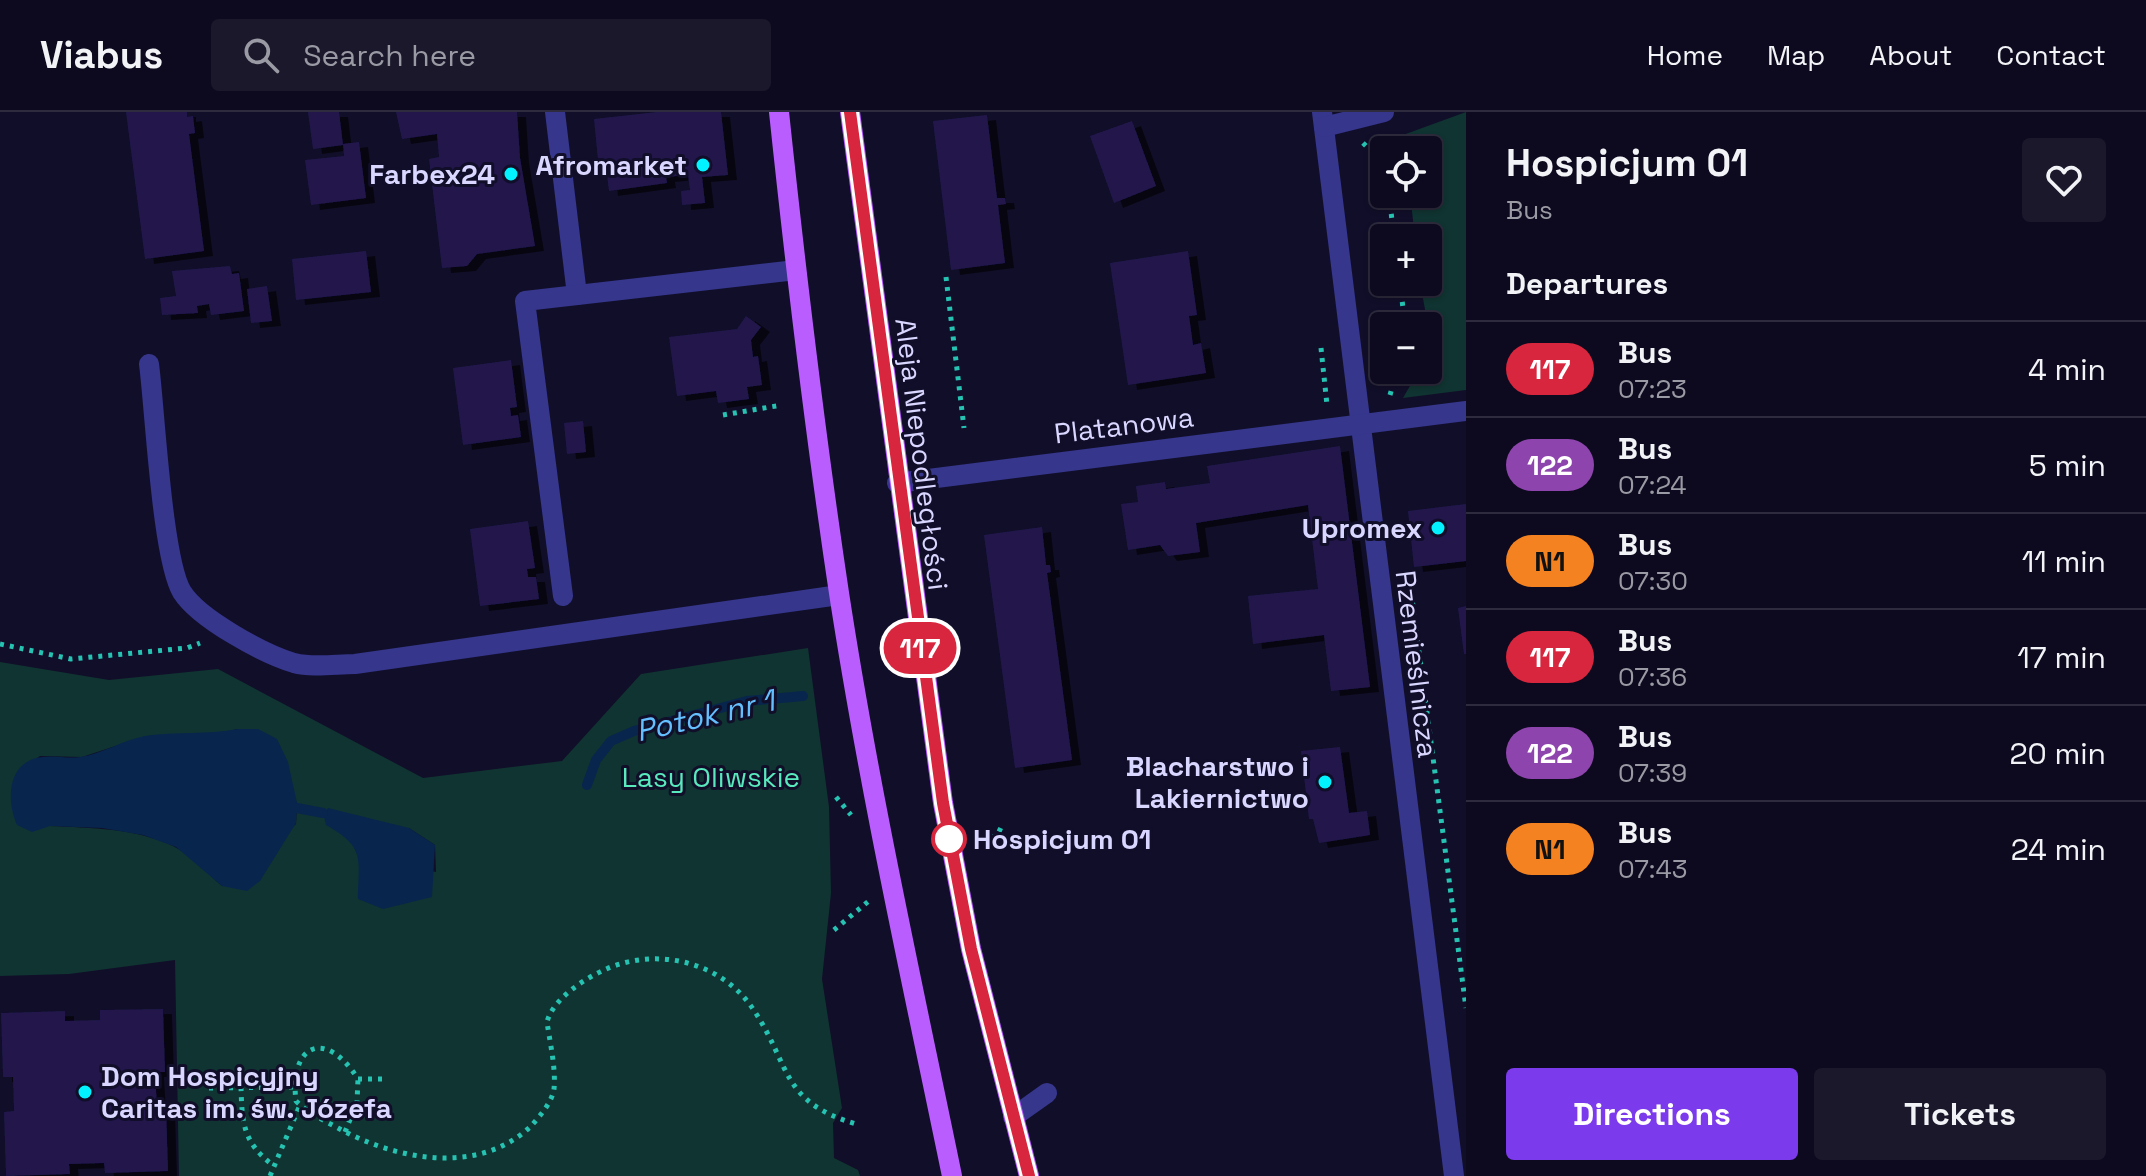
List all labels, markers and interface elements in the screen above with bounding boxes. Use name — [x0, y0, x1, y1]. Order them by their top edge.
search box — [211, 19, 771, 91]
text: Viabus — [40, 31, 163, 79]
icon: search — [239, 33, 283, 77]
text: Search here — [303, 36, 476, 75]
text: Home — [1647, 37, 1723, 73]
text: Map — [1767, 37, 1825, 73]
text: About — [1869, 37, 1952, 73]
text: Contact — [1996, 37, 2106, 73]
map controls — [1370, 136, 1442, 384]
button: locate — [1370, 136, 1442, 208]
button: heart — [2022, 138, 2106, 222]
text: Hospicjum 01 — [1506, 139, 1748, 187]
place label: Afromarket — [535, 147, 687, 183]
place label: Farbex24 — [369, 156, 495, 192]
marker: Afromarket — [694, 156, 712, 174]
marker: Farbex24 — [502, 165, 520, 183]
text: Bus — [1506, 193, 1553, 227]
button: + — [1370, 224, 1442, 296]
text: Departures — [1506, 264, 1668, 303]
button: − — [1370, 312, 1442, 384]
street label: Aleja Niepodległości — [887, 316, 957, 592]
text: Bus — [1618, 333, 1672, 372]
text: 4 min — [2028, 350, 2106, 389]
text: 117 — [1530, 351, 1570, 387]
text: 07:23 — [1618, 372, 1687, 406]
street label: Platanowa — [1052, 399, 1196, 451]
text: Bus — [1618, 429, 1672, 468]
text: 5 min — [2029, 446, 2106, 485]
text: 122 — [1527, 447, 1573, 483]
text: 07:24 — [1618, 468, 1687, 502]
place label: Upromex — [1302, 510, 1422, 546]
marker: Upromex — [1429, 519, 1447, 537]
text: Bus — [1618, 525, 1672, 564]
text: 11 min — [2022, 542, 2106, 581]
text: N1 — [1534, 543, 1566, 579]
text: 07:30 — [1618, 564, 1688, 598]
street label: Rzemieślnicza — [1388, 568, 1446, 760]
text: Bus — [1618, 621, 1672, 660]
line badge: 117 — [874, 622, 966, 674]
text: 117 — [900, 630, 940, 666]
text: 17 min — [2017, 638, 2106, 677]
text: 117 — [1530, 639, 1570, 675]
text: 07:36 — [1618, 660, 1687, 694]
water label: Potok nr 1 — [632, 680, 781, 750]
text: Bus — [1618, 717, 1672, 756]
text: 20 min — [2009, 734, 2106, 773]
text: 122 — [1527, 735, 1573, 771]
place label: Blacharstwo i Lakiernictwo — [1126, 748, 1309, 816]
text: 07:39 — [1618, 756, 1687, 790]
park label: Lasy Oliwskie — [622, 759, 800, 795]
marker: Blacharstwo i Lakiernictwo — [1316, 773, 1334, 791]
text: Bus — [1618, 813, 1672, 852]
place label: Hospicjum 01 — [973, 821, 1151, 857]
marker: Hospicjum 01 — [932, 822, 966, 856]
text: 24 min — [2011, 830, 2106, 869]
text: N1 — [1534, 831, 1566, 867]
text: 07:43 — [1618, 852, 1687, 886]
place label: Dom Hospicyjny Caritas im. św. Józefa — [101, 1058, 392, 1126]
button: Directions — [1506, 1068, 1798, 1160]
button: Tickets — [1814, 1068, 2106, 1160]
marker: Dom Hospicyjny Caritas im. św. Józefa — [76, 1083, 94, 1101]

